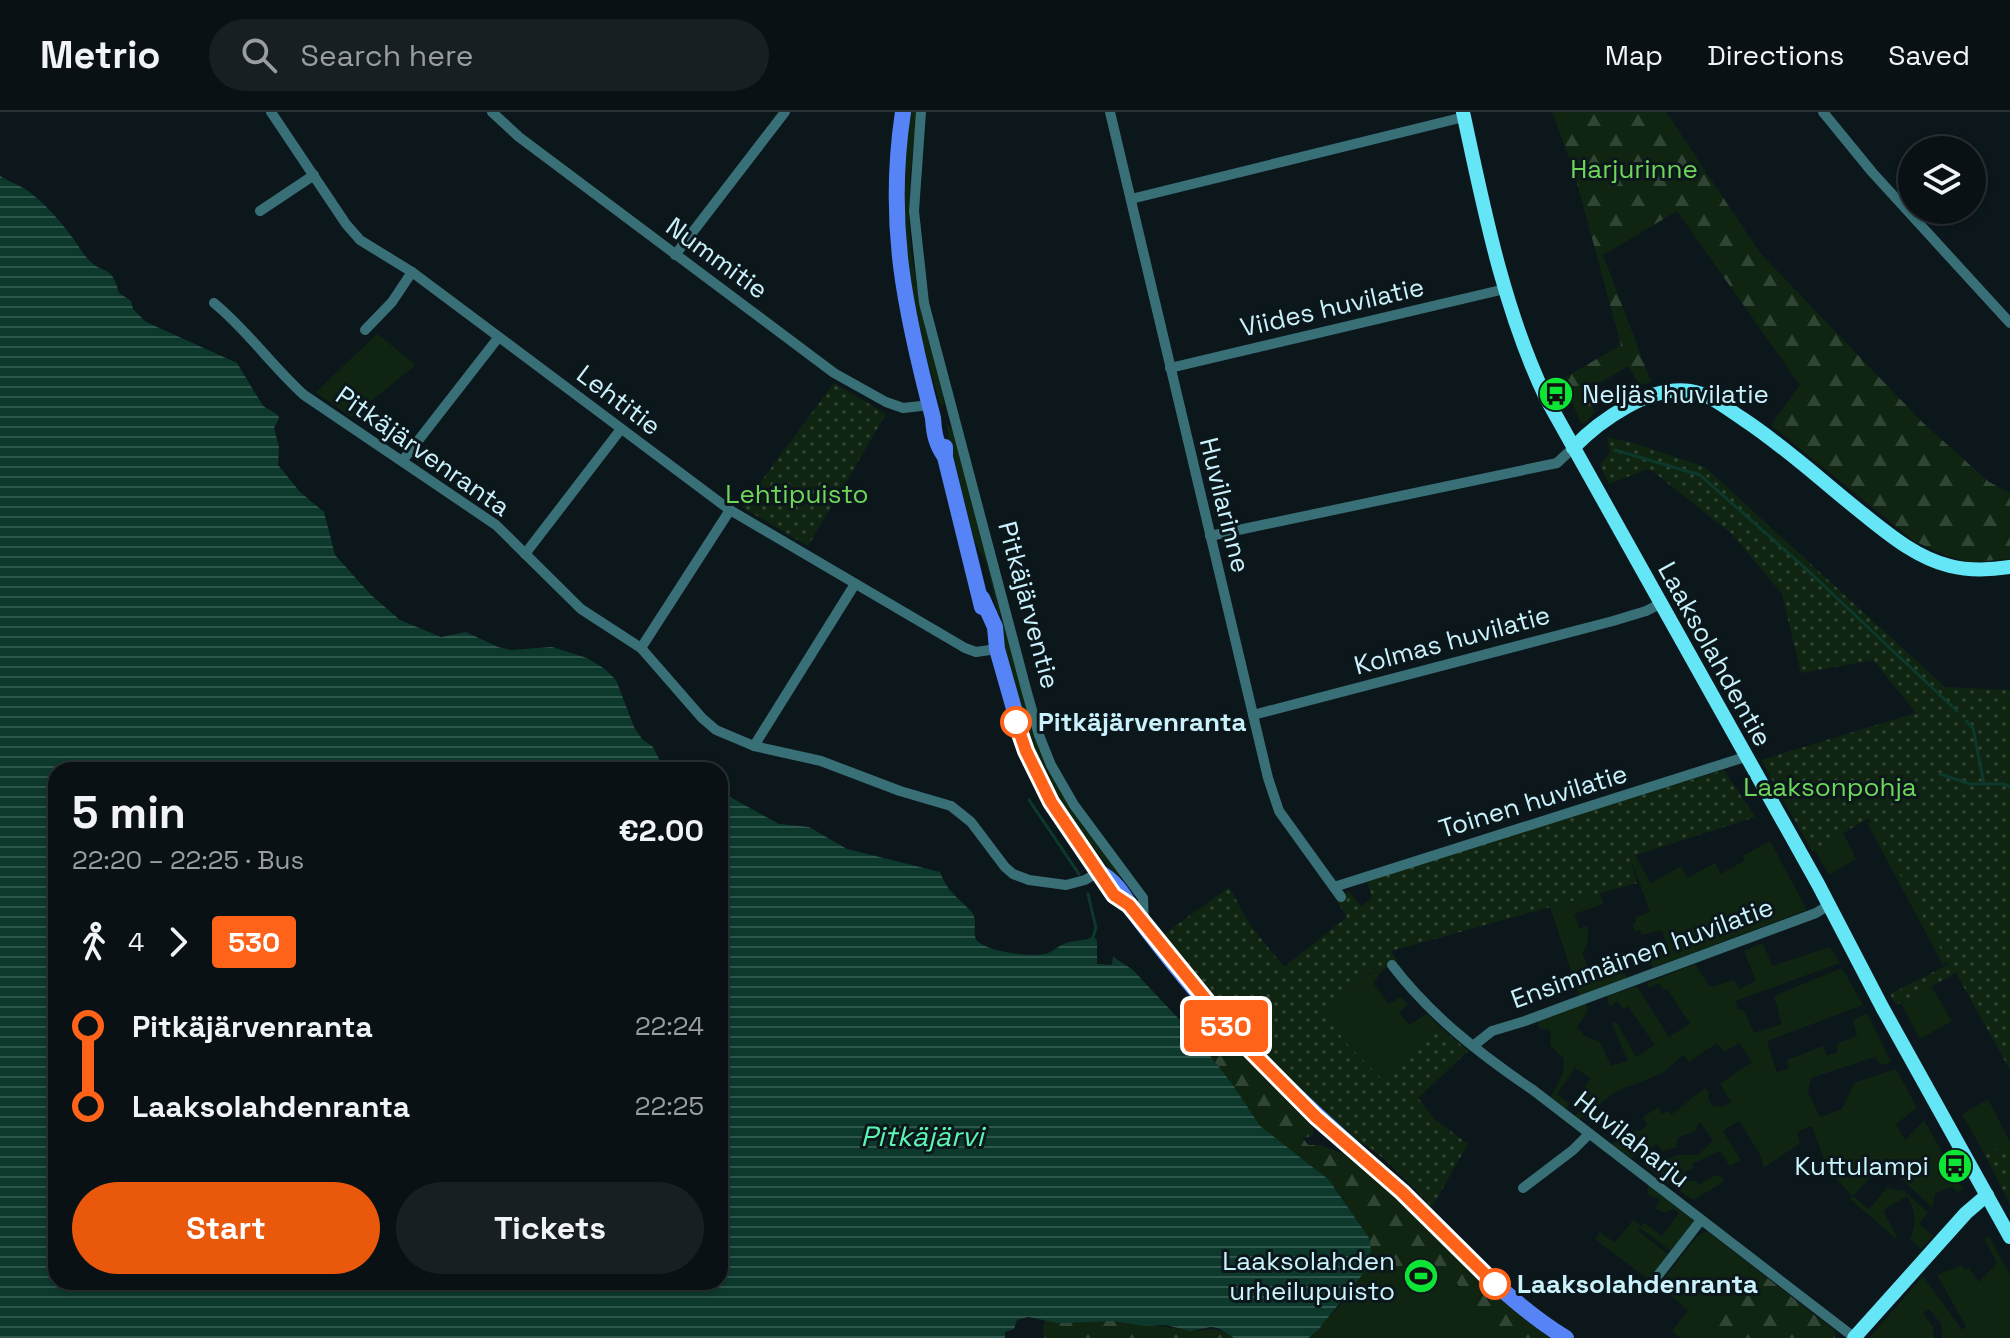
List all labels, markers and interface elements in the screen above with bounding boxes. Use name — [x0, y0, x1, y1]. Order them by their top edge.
search box — [209, 19, 769, 91]
text: Metrio — [40, 31, 161, 79]
icon: search — [237, 33, 281, 77]
text: Search here — [301, 36, 473, 75]
text: Map — [1605, 37, 1663, 73]
text: Directions — [1707, 37, 1844, 73]
text: Saved — [1888, 37, 1970, 73]
map controls — [1898, 136, 1986, 224]
button: layers — [1898, 136, 1986, 224]
park label: Harjurinne — [1570, 152, 1698, 186]
street label: Nummitie — [659, 210, 775, 306]
street label: Viides huvilatie — [1237, 269, 1427, 345]
street label: Lehtitie — [570, 357, 668, 443]
bus stop icon: Neljäs huvilatie — [1537, 375, 1575, 413]
place label: Neljäs huvilatie — [1582, 377, 1769, 411]
street label: Pitkäjärvenranta — [329, 378, 517, 524]
street label: Huvilarinne — [1192, 434, 1258, 576]
park label: Lehtipuisto — [725, 477, 869, 511]
street label: Pitkäjärventie — [990, 518, 1068, 692]
street label: Laaksolahdentie — [1650, 556, 1780, 752]
street label: Kolmas huvilatie — [1350, 597, 1554, 683]
place label: Pitkäjärvenranta — [1038, 705, 1247, 739]
marker: Pitkäjärvenranta — [1001, 707, 1031, 737]
street label: Toinen huvilatie — [1435, 756, 1631, 846]
park label: Laaksonpohja — [1743, 770, 1917, 804]
text: 5 min — [72, 785, 186, 841]
text: €2.00 — [618, 811, 704, 850]
text: 22:20 – 22:25 · Bus — [72, 843, 304, 877]
street label: Ensimmäinen huvilatie — [1506, 890, 1778, 1016]
icon: walk — [72, 920, 116, 964]
icon: forward — [156, 920, 200, 964]
text: 530 — [228, 924, 280, 960]
text: 4 — [128, 925, 144, 959]
line badge: 530 — [1180, 1000, 1272, 1052]
text: Pitkäjärvenranta — [132, 1007, 373, 1046]
text: 530 — [1200, 1008, 1252, 1044]
text: 22:24 — [635, 1009, 704, 1043]
street label: Huvilaharju — [1567, 1083, 1697, 1195]
text: Laaksolahdenranta — [132, 1087, 410, 1126]
text: 22:25 — [635, 1089, 704, 1123]
water label: Pitkäjärvi — [861, 1118, 987, 1154]
bus stop icon: Kuttulampi — [1936, 1147, 1974, 1185]
place label: Kuttulampi — [1794, 1149, 1929, 1183]
button: Start — [72, 1182, 380, 1274]
button: Tickets — [396, 1182, 704, 1274]
place label: Laaksolahden urheilupuisto — [1222, 1244, 1395, 1308]
sports icon: Laaksolahden urheilupuisto — [1402, 1257, 1440, 1295]
place label: Laaksolahdenranta — [1517, 1267, 1758, 1301]
marker: Laaksolahdenranta — [1480, 1269, 1510, 1299]

